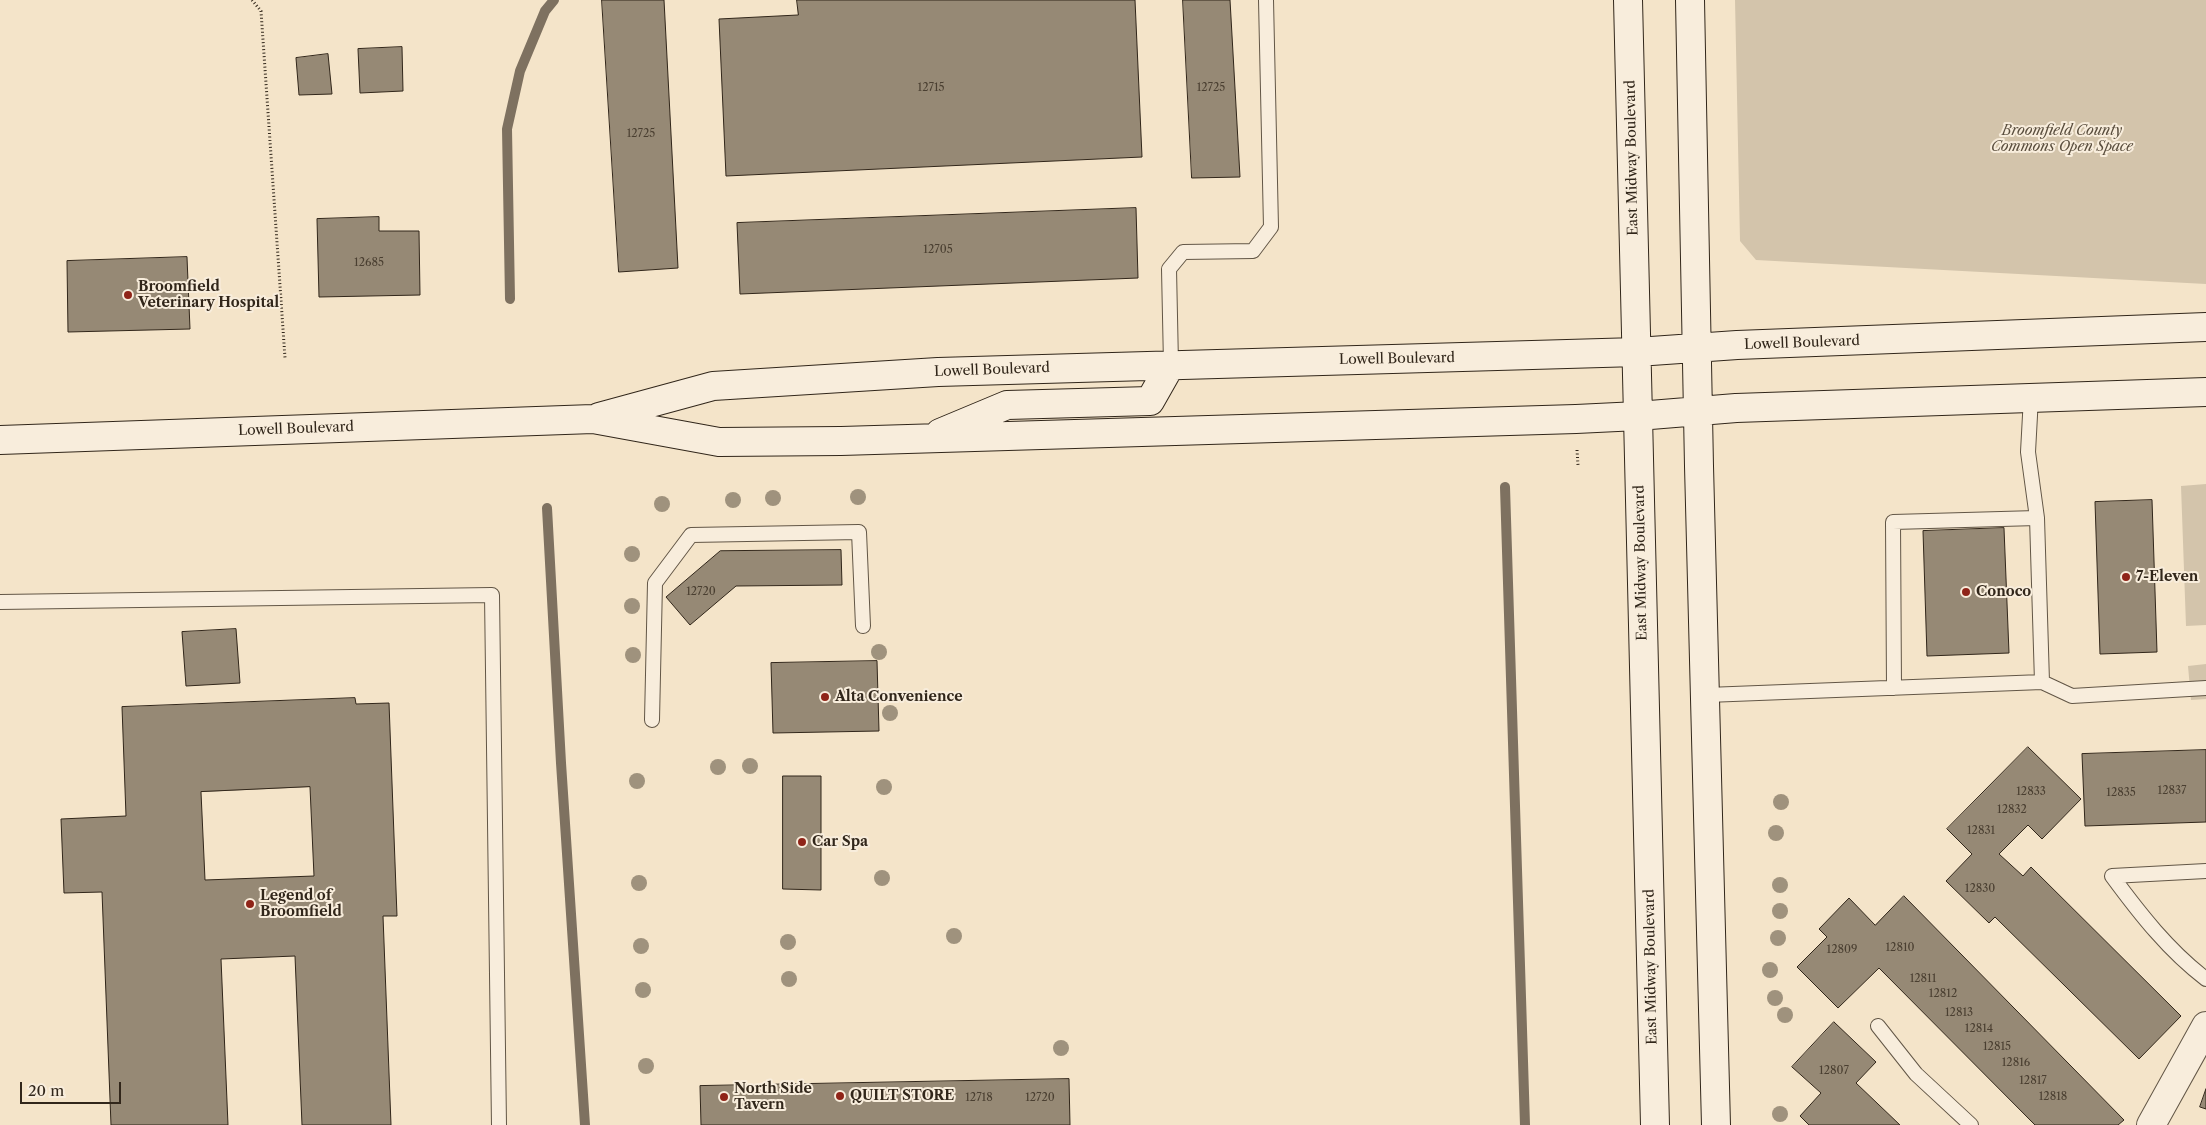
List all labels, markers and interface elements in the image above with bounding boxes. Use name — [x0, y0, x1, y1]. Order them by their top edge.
street label: East Midway Boulevard — [1622, 80, 1642, 236]
house number: 12715 — [918, 81, 944, 95]
house number: 12725 — [1197, 81, 1225, 95]
park label: Broomfield County Commons Open Space — [1991, 123, 2133, 156]
house number: 12725 — [627, 127, 655, 141]
house number: 12705 — [923, 243, 953, 257]
house number: 12685 — [354, 256, 384, 270]
place label: Broomfield Veterinary Hospital — [138, 279, 279, 312]
marker: Broomfield Veterinary Hospital — [122, 289, 134, 301]
street label: Lowell Boulevard — [1744, 333, 1860, 353]
street label: Lowell Boulevard — [1339, 350, 1455, 368]
street label: Lowell Boulevard — [934, 360, 1050, 380]
street label: Lowell Boulevard — [238, 419, 354, 439]
street label: East Midway Boulevard — [1631, 485, 1651, 641]
place label: 7-Eleven — [2136, 569, 2198, 585]
marker: 7-Eleven — [2120, 571, 2132, 583]
place label: Conoco — [1976, 584, 2031, 600]
house number: 12720 — [686, 585, 716, 599]
marker: Conoco — [1960, 586, 1972, 598]
place label: Alta Convenience — [835, 689, 963, 705]
marker: Alta Convenience — [819, 691, 831, 703]
house number: 12837 — [2158, 784, 2186, 798]
house number: 12833 — [2016, 785, 2046, 799]
house number: 12835 — [2106, 786, 2136, 800]
house number: 12832 — [1997, 803, 2027, 817]
house number: 12831 — [1967, 824, 1995, 838]
place label: Car Spa — [812, 834, 868, 850]
marker: Car Spa — [796, 836, 808, 848]
house number: 12830 — [1965, 882, 1995, 896]
place label: Legend of Broomfield — [260, 888, 342, 920]
street label: East Midway Boulevard — [1641, 889, 1661, 1045]
marker: Legend of Broomfield — [244, 898, 256, 910]
house number: 12810 — [1885, 941, 1915, 955]
house number: 12809 — [1827, 943, 1857, 957]
house number: 12811 — [1910, 972, 1936, 986]
house number: 12812 — [1929, 987, 1957, 1001]
house number: 12813 — [1945, 1006, 1973, 1020]
house number: 12814 — [1965, 1022, 1993, 1036]
house number: 12815 — [1983, 1040, 2011, 1054]
house number: 12816 — [2002, 1056, 2030, 1070]
house number: 12807 — [1819, 1064, 1849, 1078]
scale bar — [22, 1072, 124, 1104]
house number: 12817 — [2019, 1074, 2047, 1088]
text: 20 m — [28, 1081, 64, 1100]
place label: North Side Tavern — [734, 1081, 812, 1114]
place label: QUILT STORE — [850, 1088, 954, 1104]
marker: QUILT STORE — [834, 1090, 846, 1102]
house number: 12818 — [2039, 1090, 2067, 1104]
marker: North Side Tavern — [718, 1091, 730, 1103]
house number: 12718 — [965, 1091, 993, 1105]
house number: 12720 — [1025, 1091, 1055, 1105]

